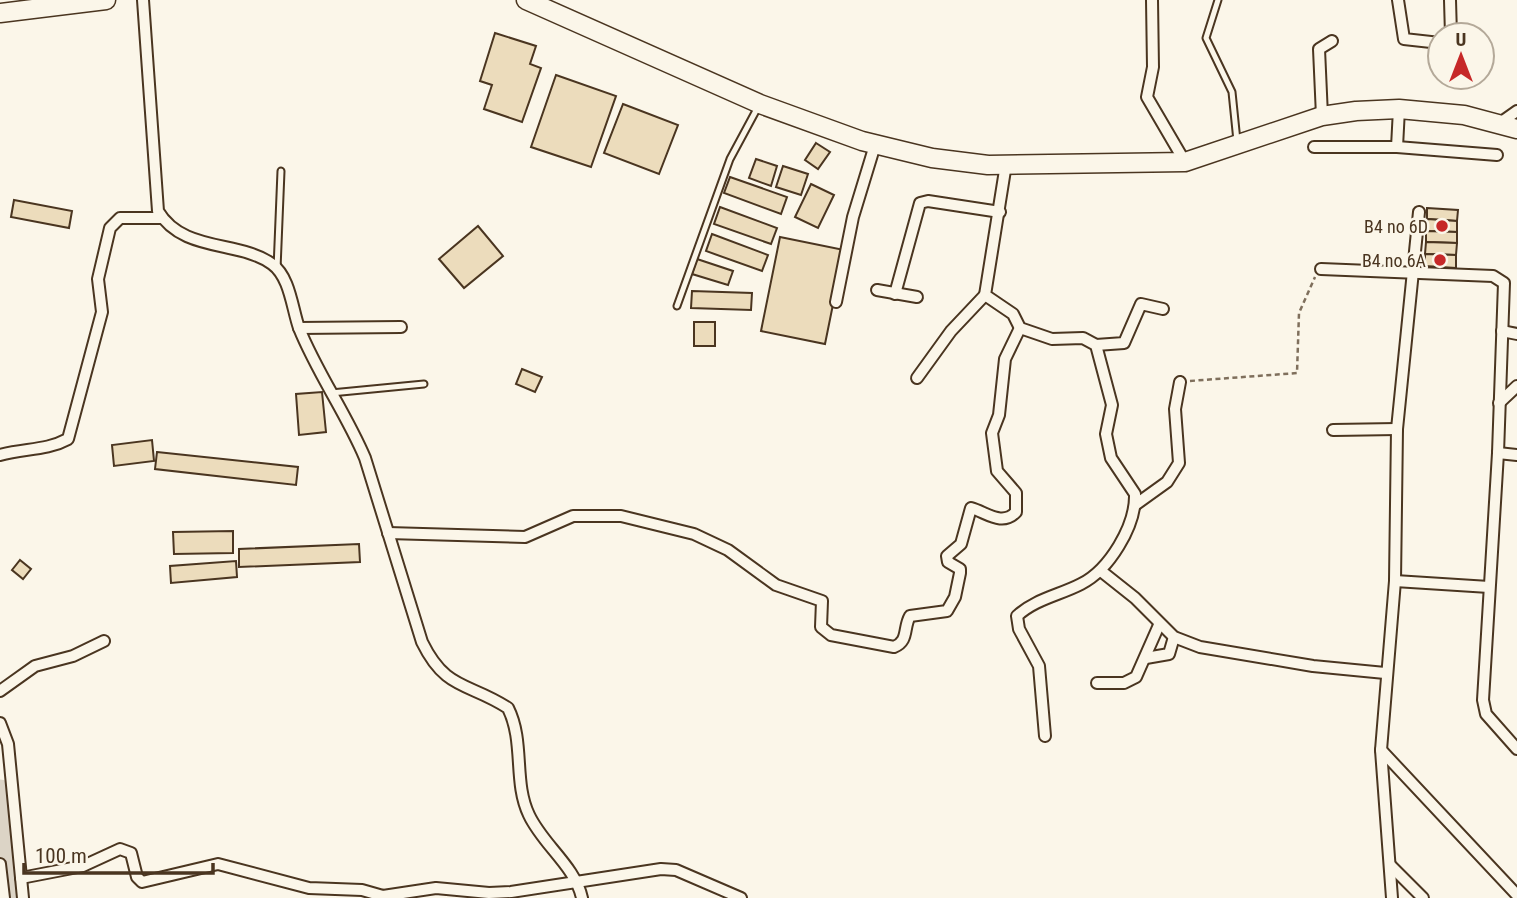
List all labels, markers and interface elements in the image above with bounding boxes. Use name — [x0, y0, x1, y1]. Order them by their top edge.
north arrow — [1426, 21, 1496, 91]
text: U — [1456, 28, 1466, 51]
place label: B4 no 6D — [1364, 216, 1428, 237]
marker: B4 no 6D — [1434, 218, 1450, 234]
place label: B4 no 6A — [1362, 250, 1427, 271]
marker: B4 no 6A — [1432, 252, 1448, 268]
scale bar — [24, 832, 214, 876]
text: 100 m — [35, 844, 87, 868]

